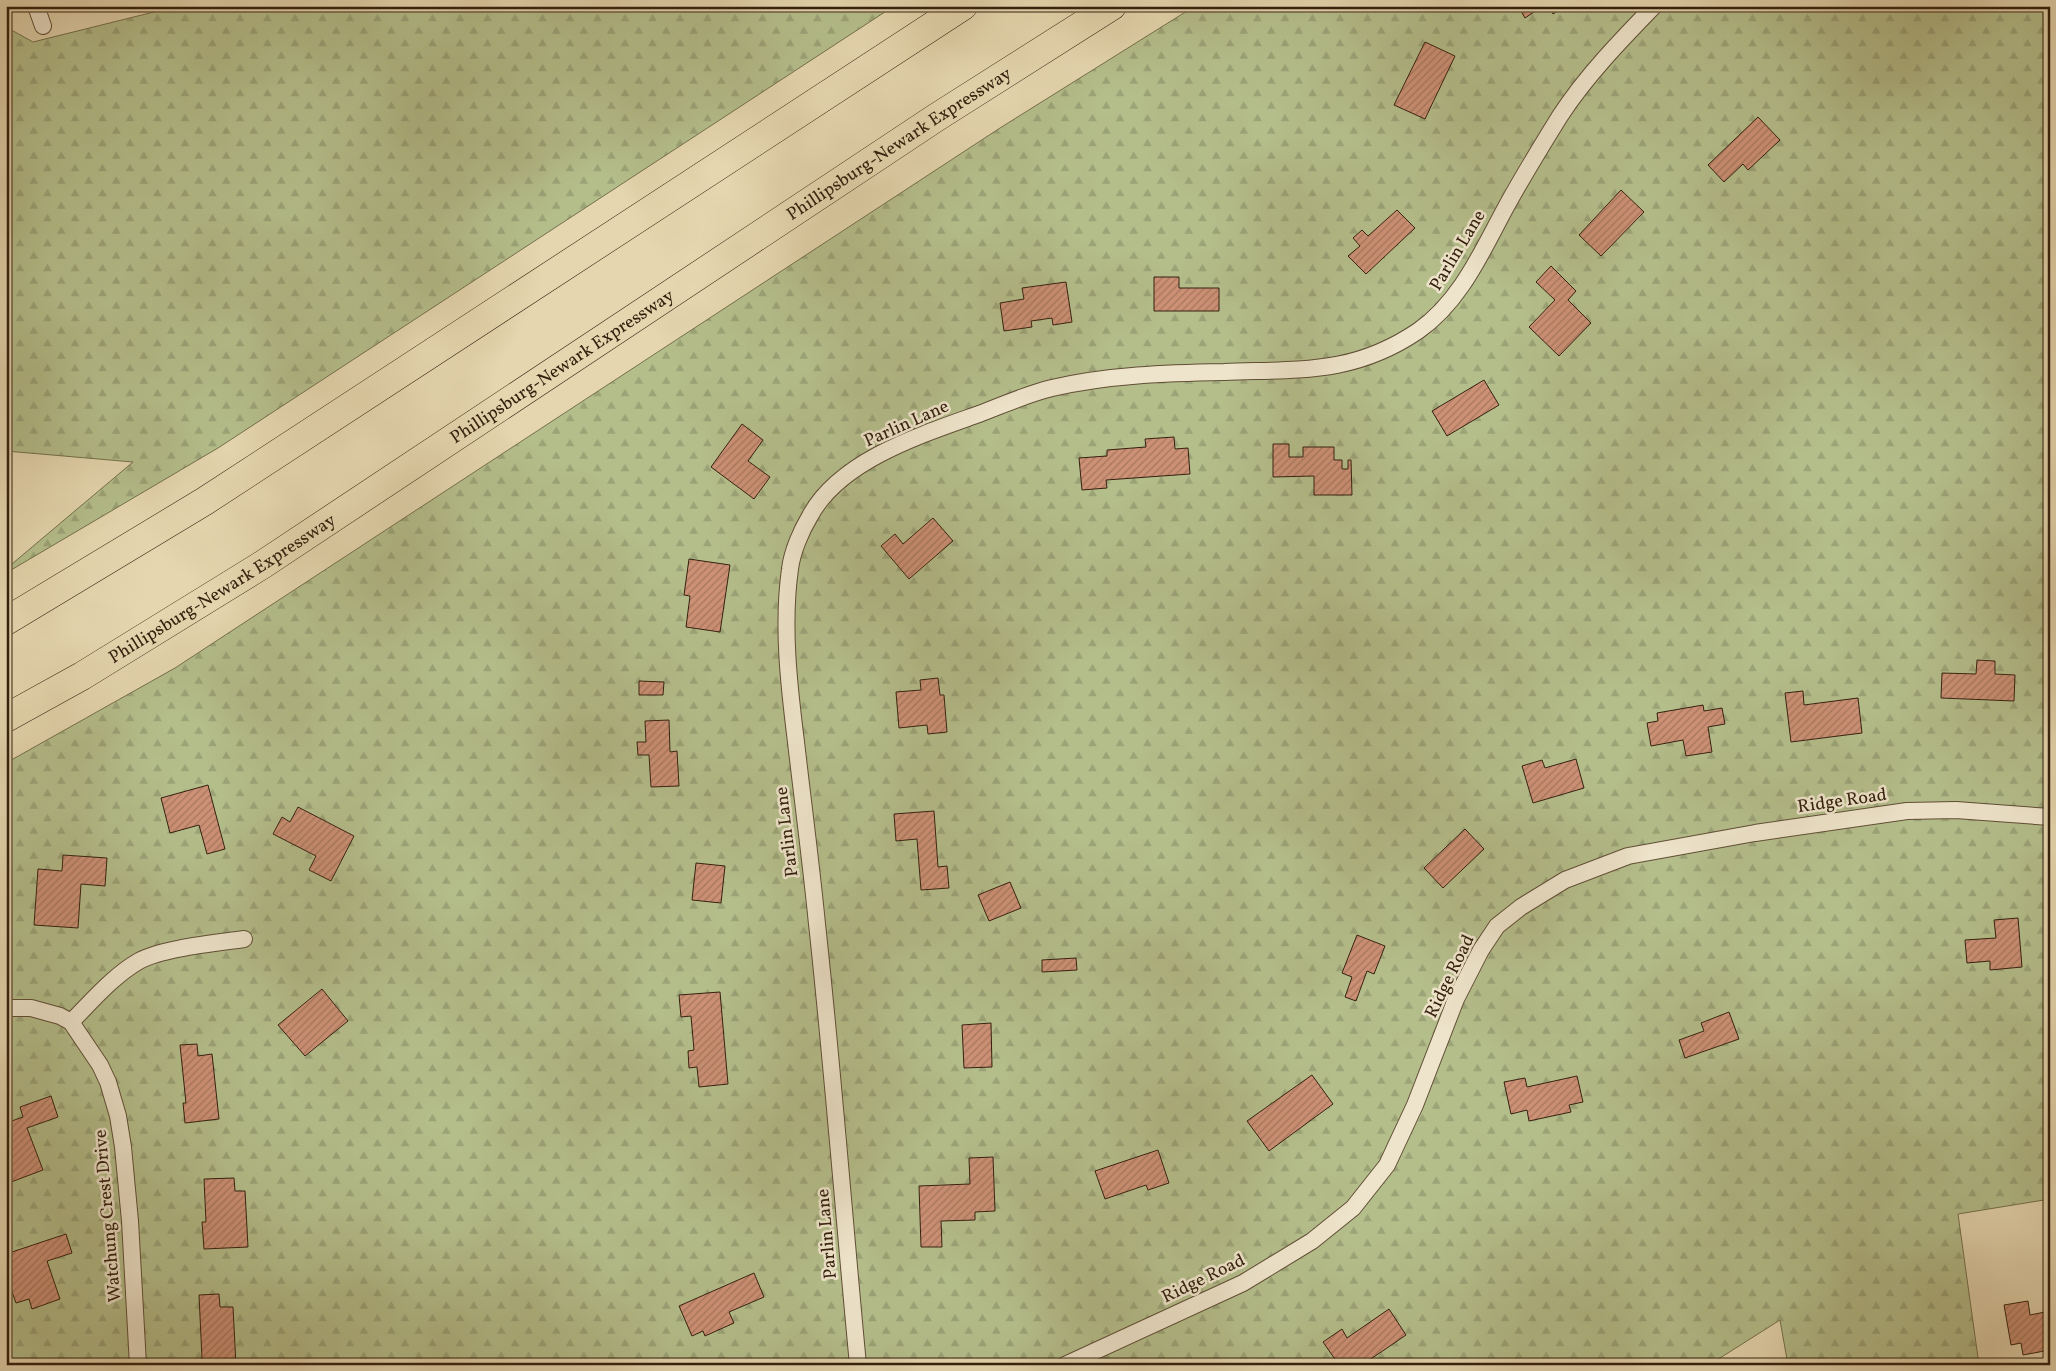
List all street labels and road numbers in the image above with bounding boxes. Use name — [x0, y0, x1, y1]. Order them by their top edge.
street label: Phillipsburg-Newark Expressway — [782, 62, 1017, 227]
street label: Parlin Lane — [1424, 206, 1492, 296]
street label: Phillipsburg-Newark Expressway — [446, 284, 680, 451]
street label: Parlin Lane — [860, 395, 953, 454]
street label: Phillipsburg-Newark Expressway — [104, 508, 341, 671]
street label: Ridge Road — [1796, 783, 1888, 820]
street label: Parlin Lane — [770, 785, 805, 878]
street label: Ridge Road — [1419, 931, 1481, 1023]
street label: Watchung Crest Drive — [89, 1129, 128, 1303]
street label: Parlin Lane — [811, 1188, 844, 1280]
street label: Ridge Road — [1158, 1248, 1250, 1310]

